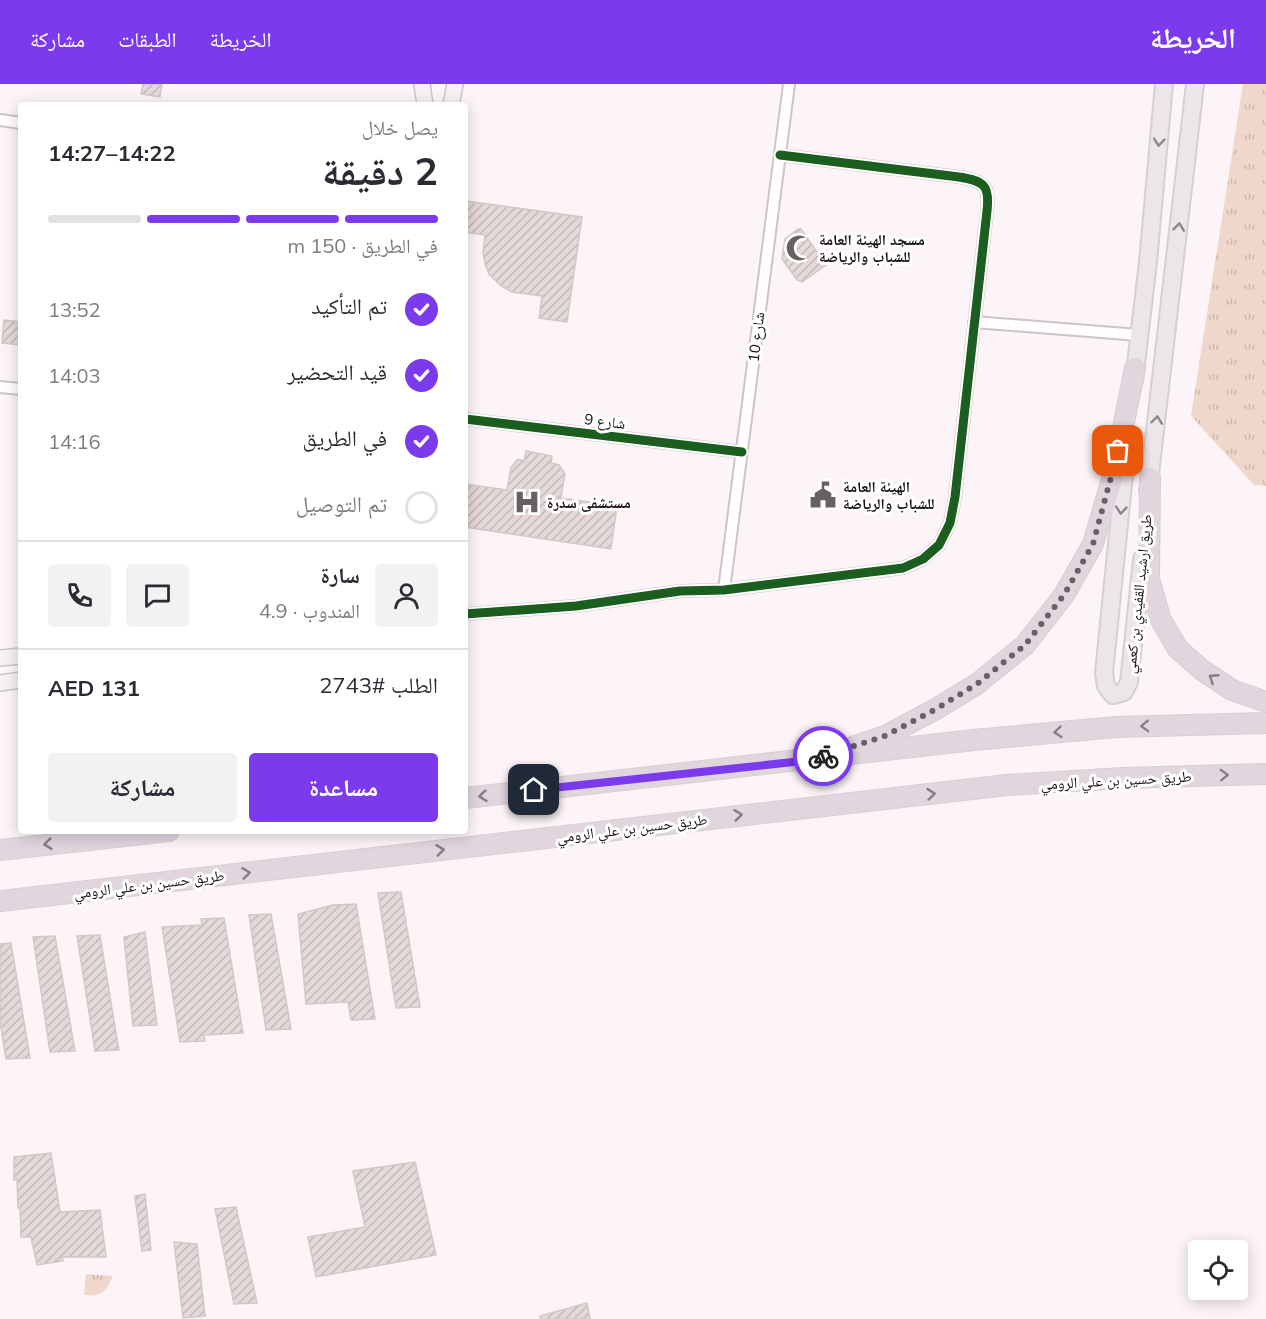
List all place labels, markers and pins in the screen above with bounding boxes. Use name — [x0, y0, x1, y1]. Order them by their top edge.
place label: مسجد الهيئة العامة للشباب والرياضة — [819, 230, 925, 266]
mosque icon: مسجد الهيئة العامة للشباب والرياضة — [784, 233, 814, 263]
pin — [1092, 425, 1143, 476]
place label: الهيئة العامة للشباب والرياضة — [843, 477, 935, 513]
public building icon: الهيئة العامة للشباب والرياضة — [808, 480, 838, 510]
hospital icon: مستشفى سدرة — [512, 487, 542, 517]
place label: مستشفى سدرة — [547, 493, 631, 512]
pin — [508, 764, 559, 815]

